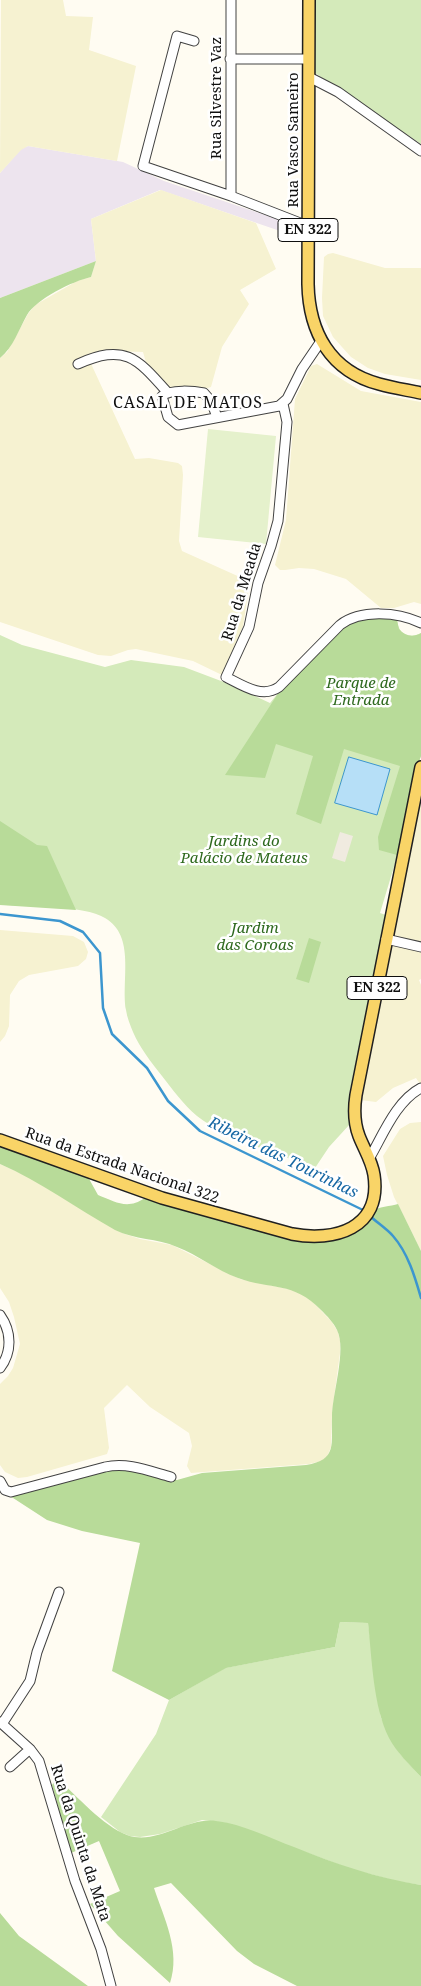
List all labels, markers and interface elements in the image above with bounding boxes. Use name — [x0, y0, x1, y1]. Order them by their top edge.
street label: Rua Silvestre Vaz — [208, 37, 226, 159]
street label: Rua Vasco Sameiro — [285, 72, 303, 208]
road number: EN 322 — [278, 218, 338, 242]
district label: CASAL DE MATOS — [111, 393, 265, 413]
street label: Rua da Meada — [219, 541, 265, 643]
park label: Parque de Entrada — [326, 675, 396, 710]
park label: Jardins do Palácio de Mateus — [180, 833, 308, 868]
park label: Jardim das Coroas — [216, 920, 294, 955]
road number: EN 322 — [347, 976, 407, 1000]
water label: Ribeira das Tourinhas — [205, 1113, 361, 1203]
street label: Rua da Estrada Nacional 322 — [23, 1124, 221, 1208]
street label: Rua da Quinta da Mata — [46, 1762, 114, 1924]

